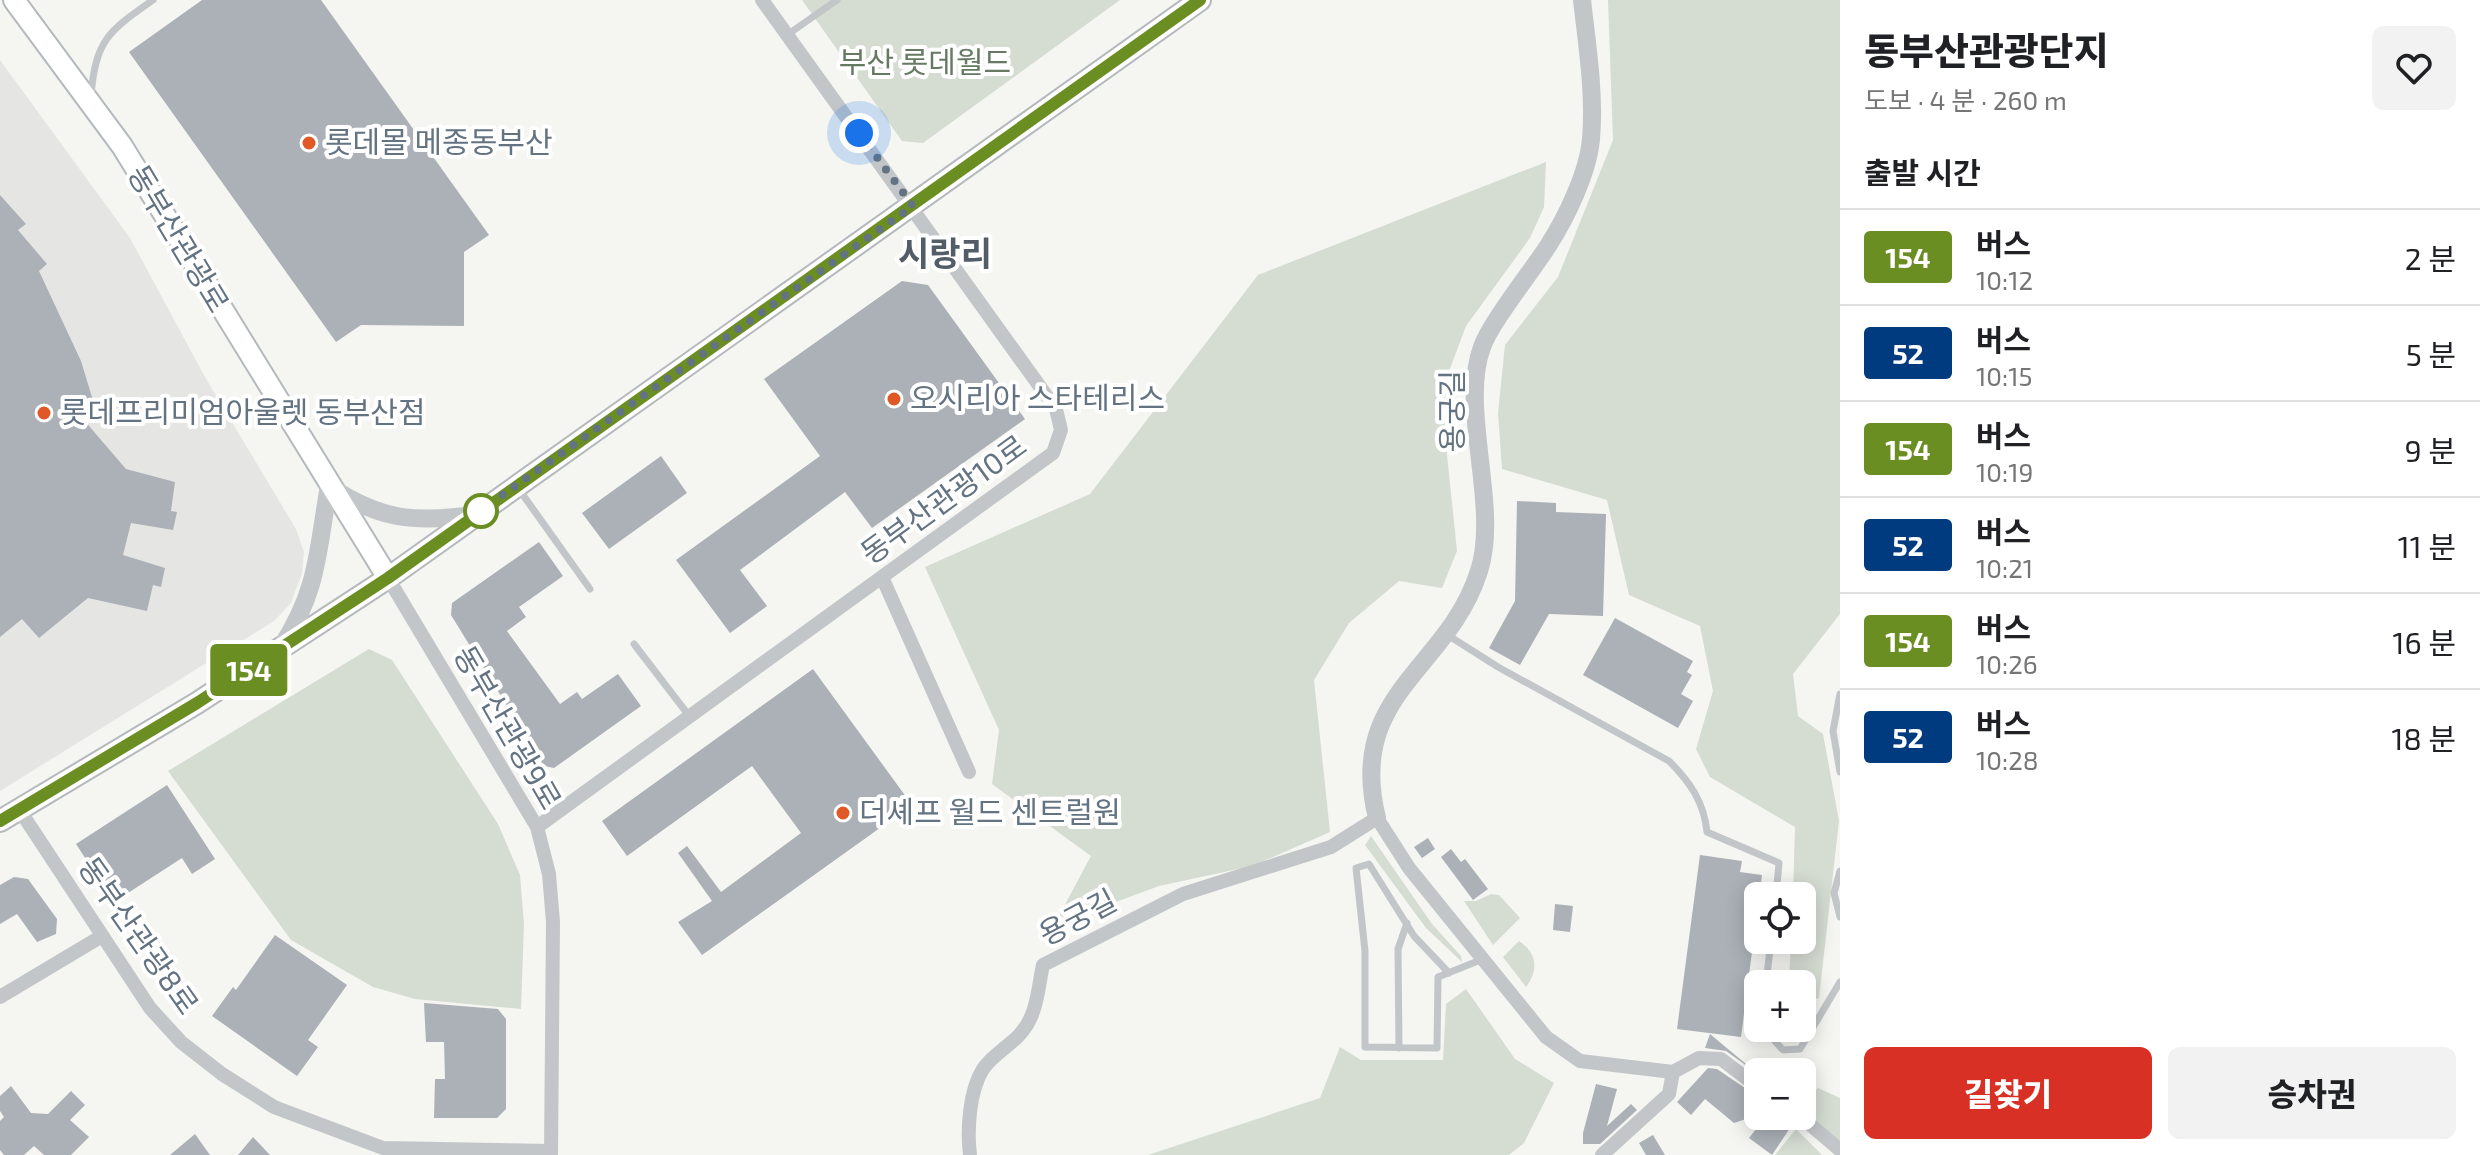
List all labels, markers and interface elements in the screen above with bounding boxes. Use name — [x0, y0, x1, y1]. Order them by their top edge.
button: heart — [2372, 26, 2456, 110]
text: 동부산관광단지 — [1864, 27, 2109, 73]
park label: 부산 롯데월드 — [839, 43, 1011, 79]
text: 도보 · 4 분 · 260 m — [1864, 84, 2067, 115]
your location — [839, 113, 879, 153]
place label: 롯데몰 메종동부산 — [325, 123, 553, 159]
marker: 롯데몰 메종동부산 — [300, 134, 318, 152]
text: 출발 시간 — [1864, 154, 1981, 190]
street label: 동부산관광로 — [122, 158, 238, 318]
text: 버스 — [1976, 225, 2031, 261]
district label: 시랑리 — [898, 232, 992, 273]
text: 154 — [1885, 240, 1931, 274]
text: 2 분 — [2405, 240, 2456, 276]
text: 10:12 — [1976, 264, 2033, 295]
text: 버스 — [1976, 321, 2031, 357]
text: 52 — [1892, 336, 1924, 370]
text: 5 분 — [2406, 336, 2456, 372]
text: 10:15 — [1976, 360, 2032, 391]
street label: 용궁길 — [1433, 370, 1469, 452]
place label: 오시리아 스타테리스 — [910, 379, 1165, 415]
marker: 오시리아 스타테리스 — [885, 390, 903, 408]
place label: 롯데프리미엄아울렛 동부산점 — [60, 393, 426, 429]
marker: 롯데프리미엄아울렛 동부산점 — [35, 404, 53, 422]
text: 버스 — [1976, 417, 2031, 453]
street label: 동부산관광10로 — [853, 426, 1033, 570]
text: 154 — [1885, 432, 1931, 466]
text: 9 분 — [2405, 432, 2456, 468]
text: 10:19 — [1976, 456, 2033, 487]
unlabelled marker — [464, 494, 498, 528]
text: 버스 — [1976, 513, 2031, 549]
text: 52 — [1892, 528, 1924, 562]
text: 11 분 — [2398, 528, 2456, 564]
text: 10:21 — [1976, 552, 2033, 583]
text: 버스 — [1976, 609, 2031, 645]
text: 154 — [1885, 624, 1931, 658]
text: 16 분 — [2393, 624, 2456, 660]
street label: 동부산관광9로 — [447, 639, 570, 815]
line badge: 154 — [203, 644, 295, 696]
text: 10:26 — [1976, 648, 2038, 679]
text: 154 — [226, 653, 272, 687]
text: 버스 — [1976, 705, 2031, 741]
text: 52 — [1892, 720, 1924, 754]
text: 18 분 — [2392, 720, 2456, 756]
text: 10:28 — [1976, 744, 2039, 775]
place label: 더셰프 월드 센트럴원 — [859, 793, 1121, 829]
marker: 더셰프 월드 센트럴원 — [834, 804, 852, 822]
street label: 동부산관광8로 — [72, 849, 207, 1020]
street label: 용궁길 — [1032, 881, 1122, 952]
map controls — [1744, 882, 1816, 1130]
button: locate — [1744, 882, 1816, 954]
button: + — [1744, 970, 1816, 1042]
button: 길찾기 — [1864, 1047, 2152, 1139]
button: 승차권 — [2168, 1047, 2456, 1139]
button: − — [1744, 1058, 1816, 1130]

